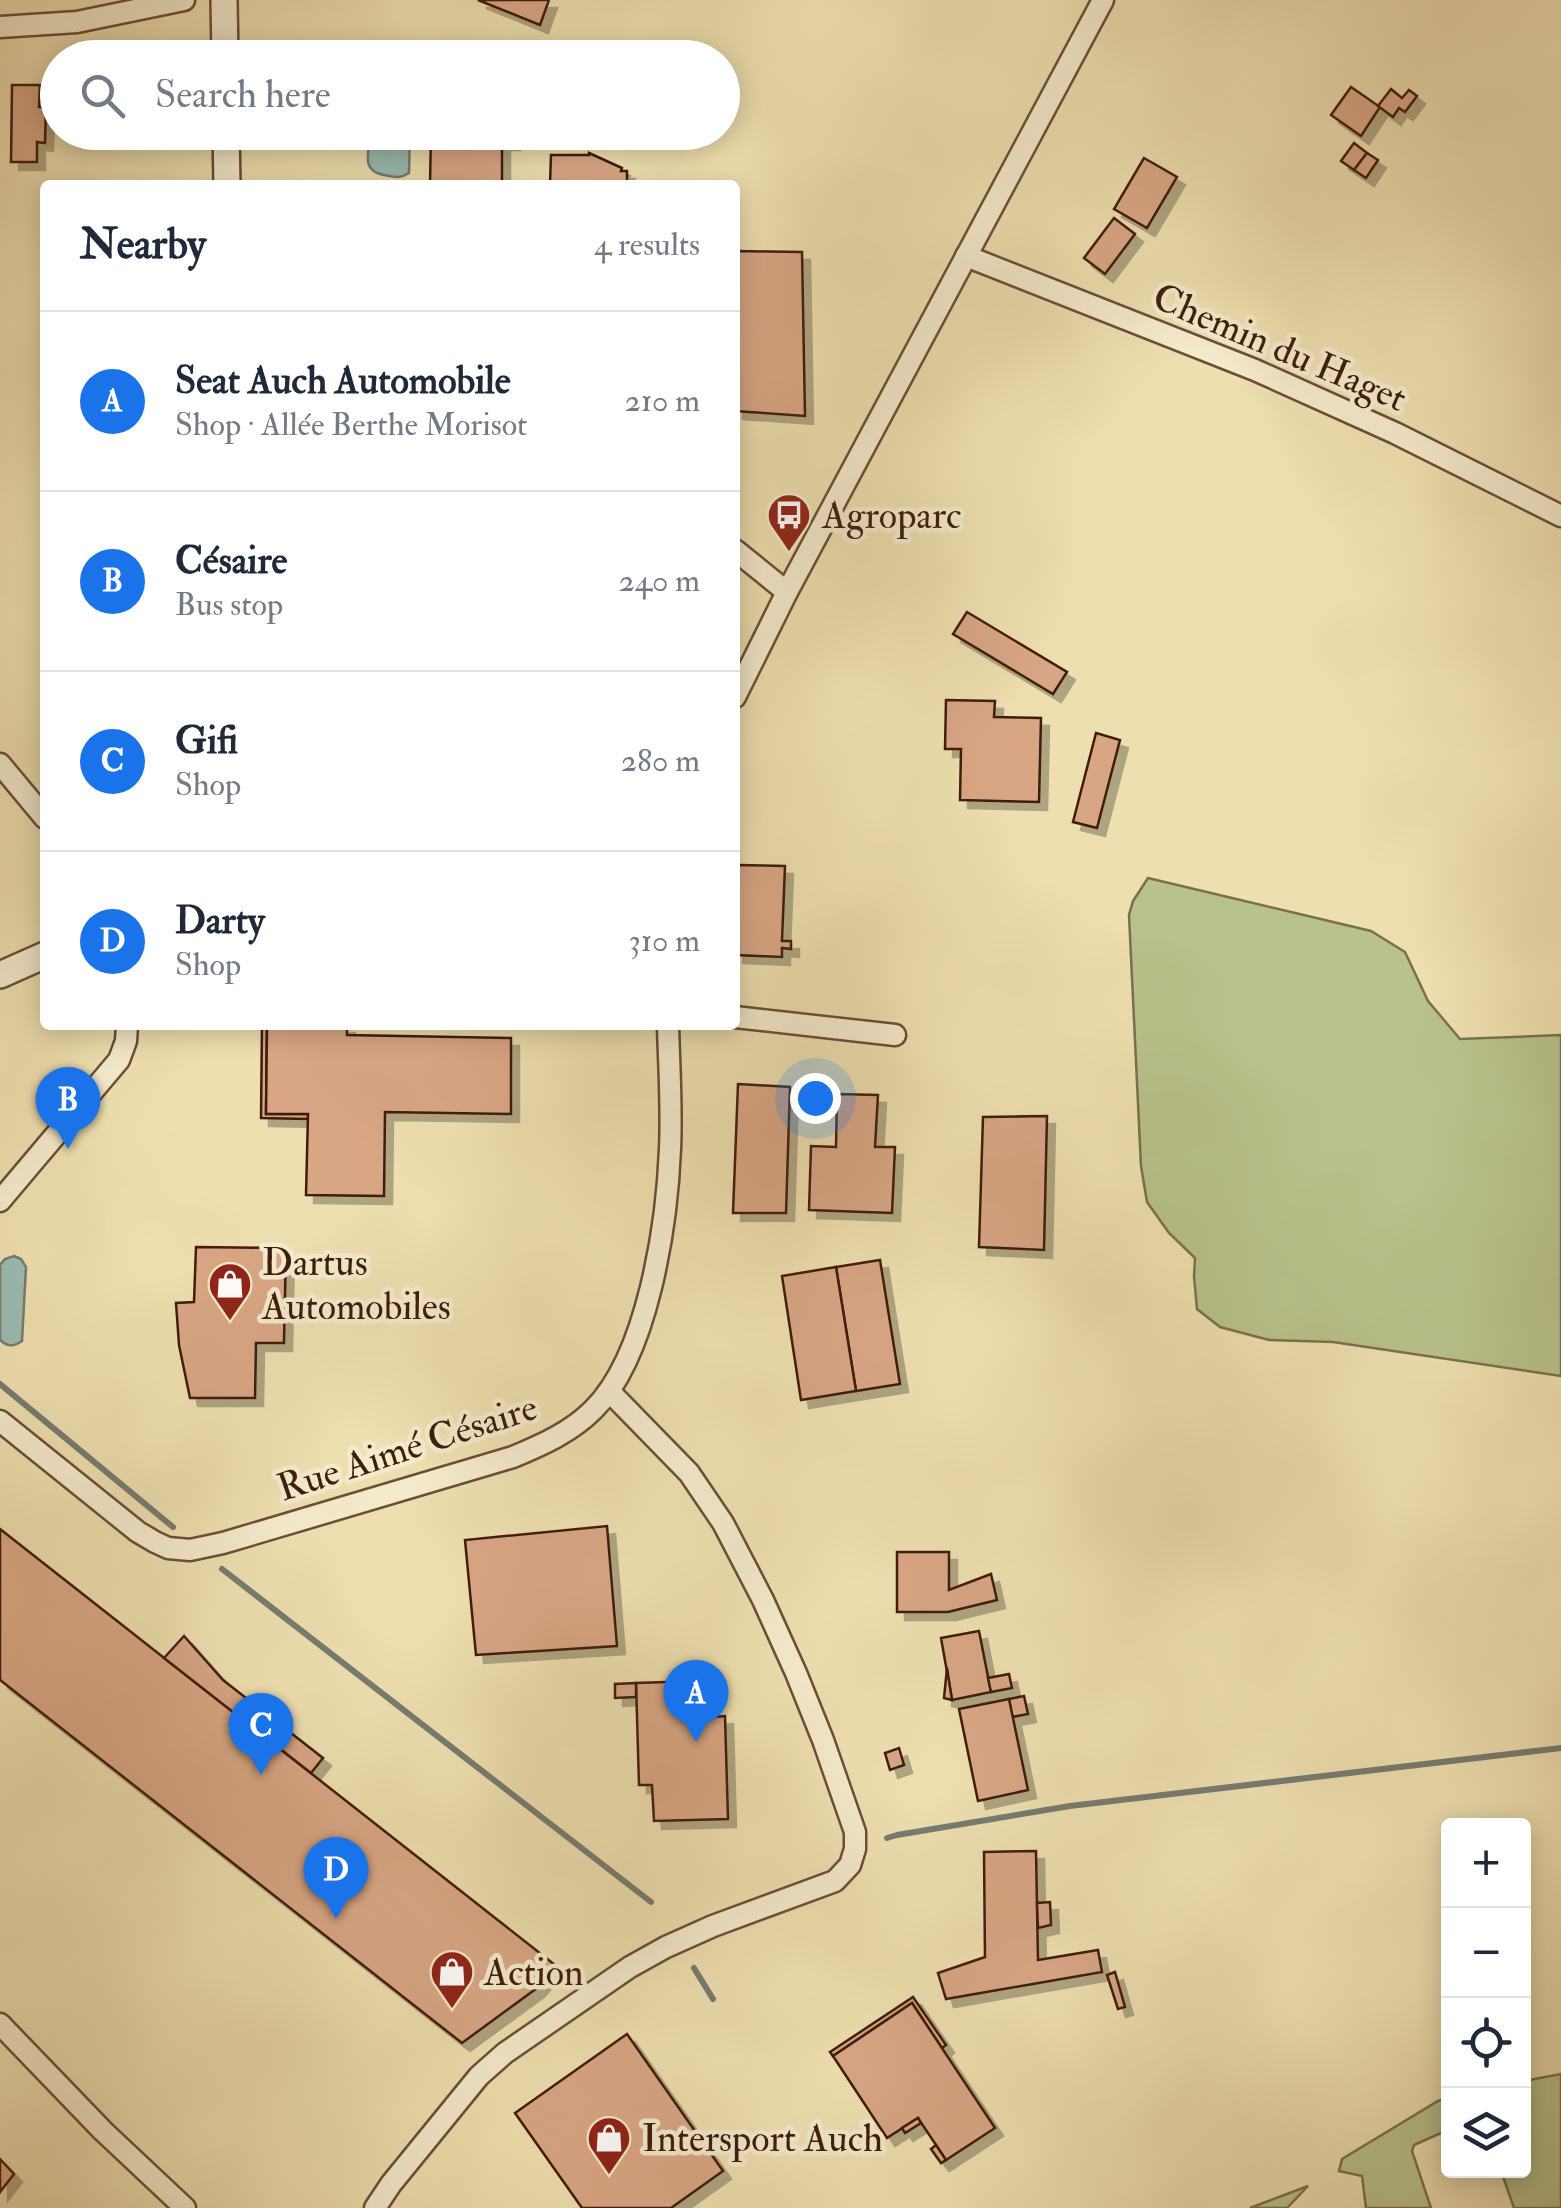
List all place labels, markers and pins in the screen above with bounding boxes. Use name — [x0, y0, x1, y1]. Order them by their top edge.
bus stop icon: Agroparc — [766, 492, 812, 553]
place label: Agroparc — [821, 492, 961, 540]
pin: B — [36, 1066, 100, 1149]
place label: Dartus Automobiles — [261, 1239, 451, 1331]
shop icon: Dartus Automobiles — [207, 1261, 253, 1322]
pin: A — [664, 1660, 728, 1742]
pin: C — [228, 1692, 294, 1775]
pin: D — [304, 1836, 368, 1919]
shop icon: Action — [429, 1949, 475, 2010]
place label: Action — [483, 1949, 584, 1997]
shop icon: Intersport Auch — [586, 2115, 632, 2176]
place label: Intersport Auch — [642, 2115, 883, 2163]

